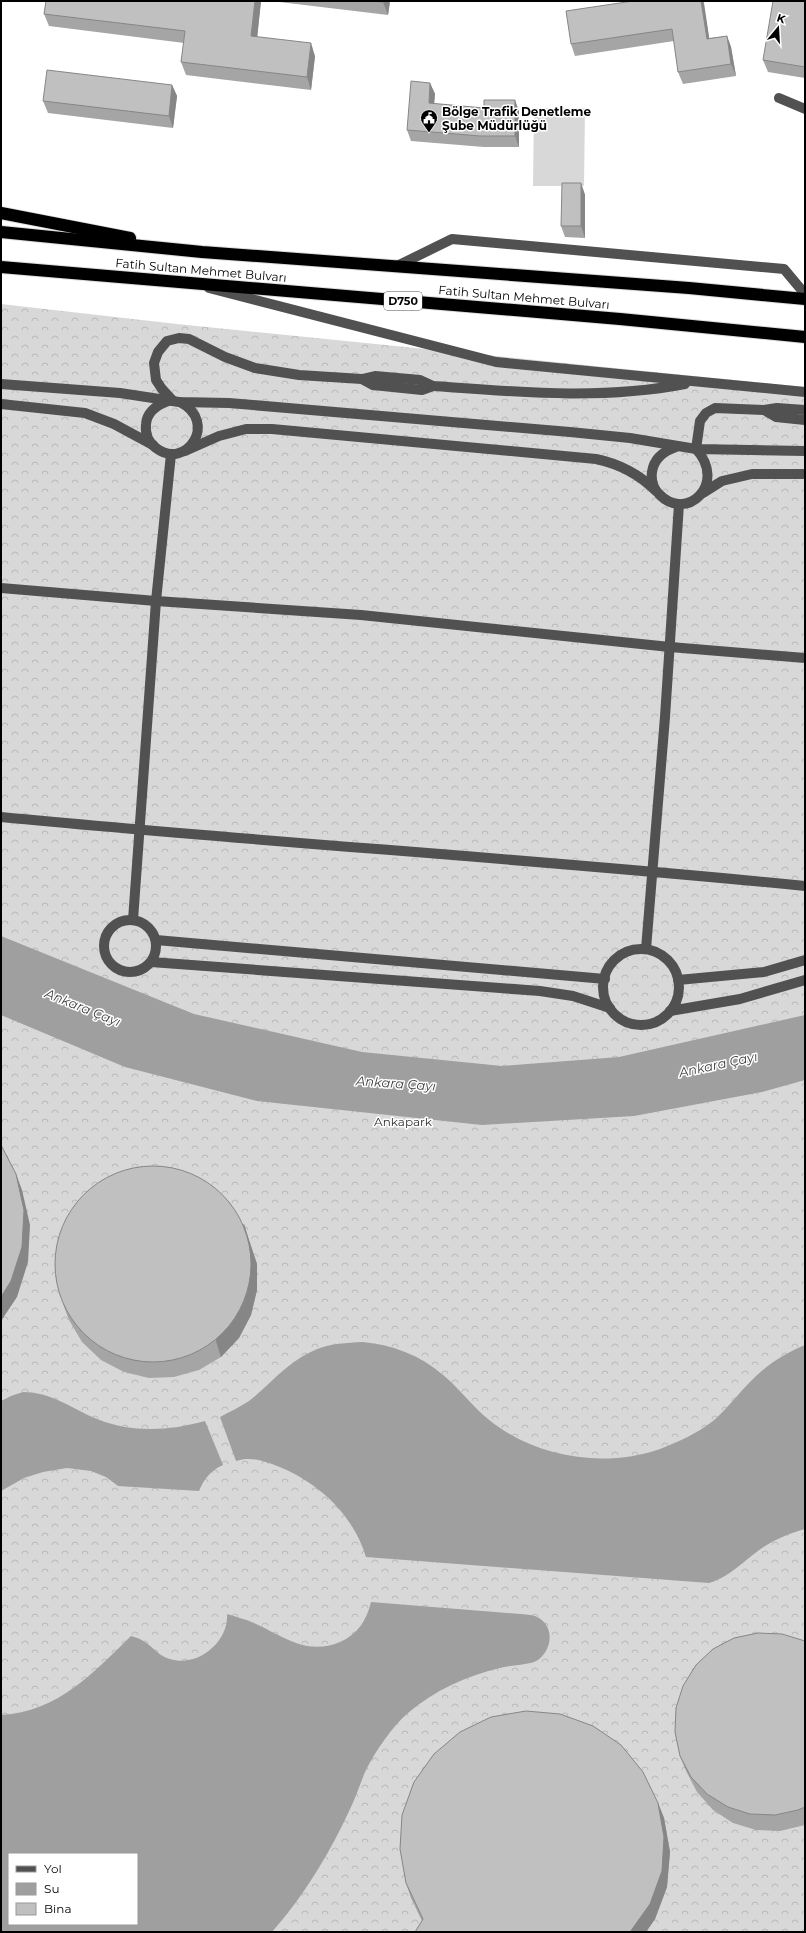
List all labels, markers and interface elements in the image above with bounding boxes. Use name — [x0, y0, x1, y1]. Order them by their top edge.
north arrow — [758, 8, 798, 48]
text: K — [775, 11, 788, 27]
place label: Bölge Trafik Denetleme Şube Müdürlüğü — [442, 104, 591, 133]
public building icon: Bölge Trafik Denetleme Şube Müdürlüğü — [419, 108, 439, 133]
street label: Fatih Sultan Mehmet Bulvarı — [115, 255, 287, 285]
street label: Fatih Sultan Mehmet Bulvarı — [438, 282, 610, 312]
road number: D750 — [384, 292, 422, 310]
water label: Ankara Çayı — [42, 984, 123, 1029]
water label: Ankara Çayı — [676, 1048, 759, 1080]
water label: Ankara Çayı — [355, 1072, 436, 1094]
park label: Ankapark — [374, 1114, 433, 1129]
legend — [8, 1853, 138, 1925]
text: Yol — [44, 1861, 62, 1876]
text: Su — [44, 1881, 59, 1896]
text: Bina — [44, 1901, 71, 1916]

